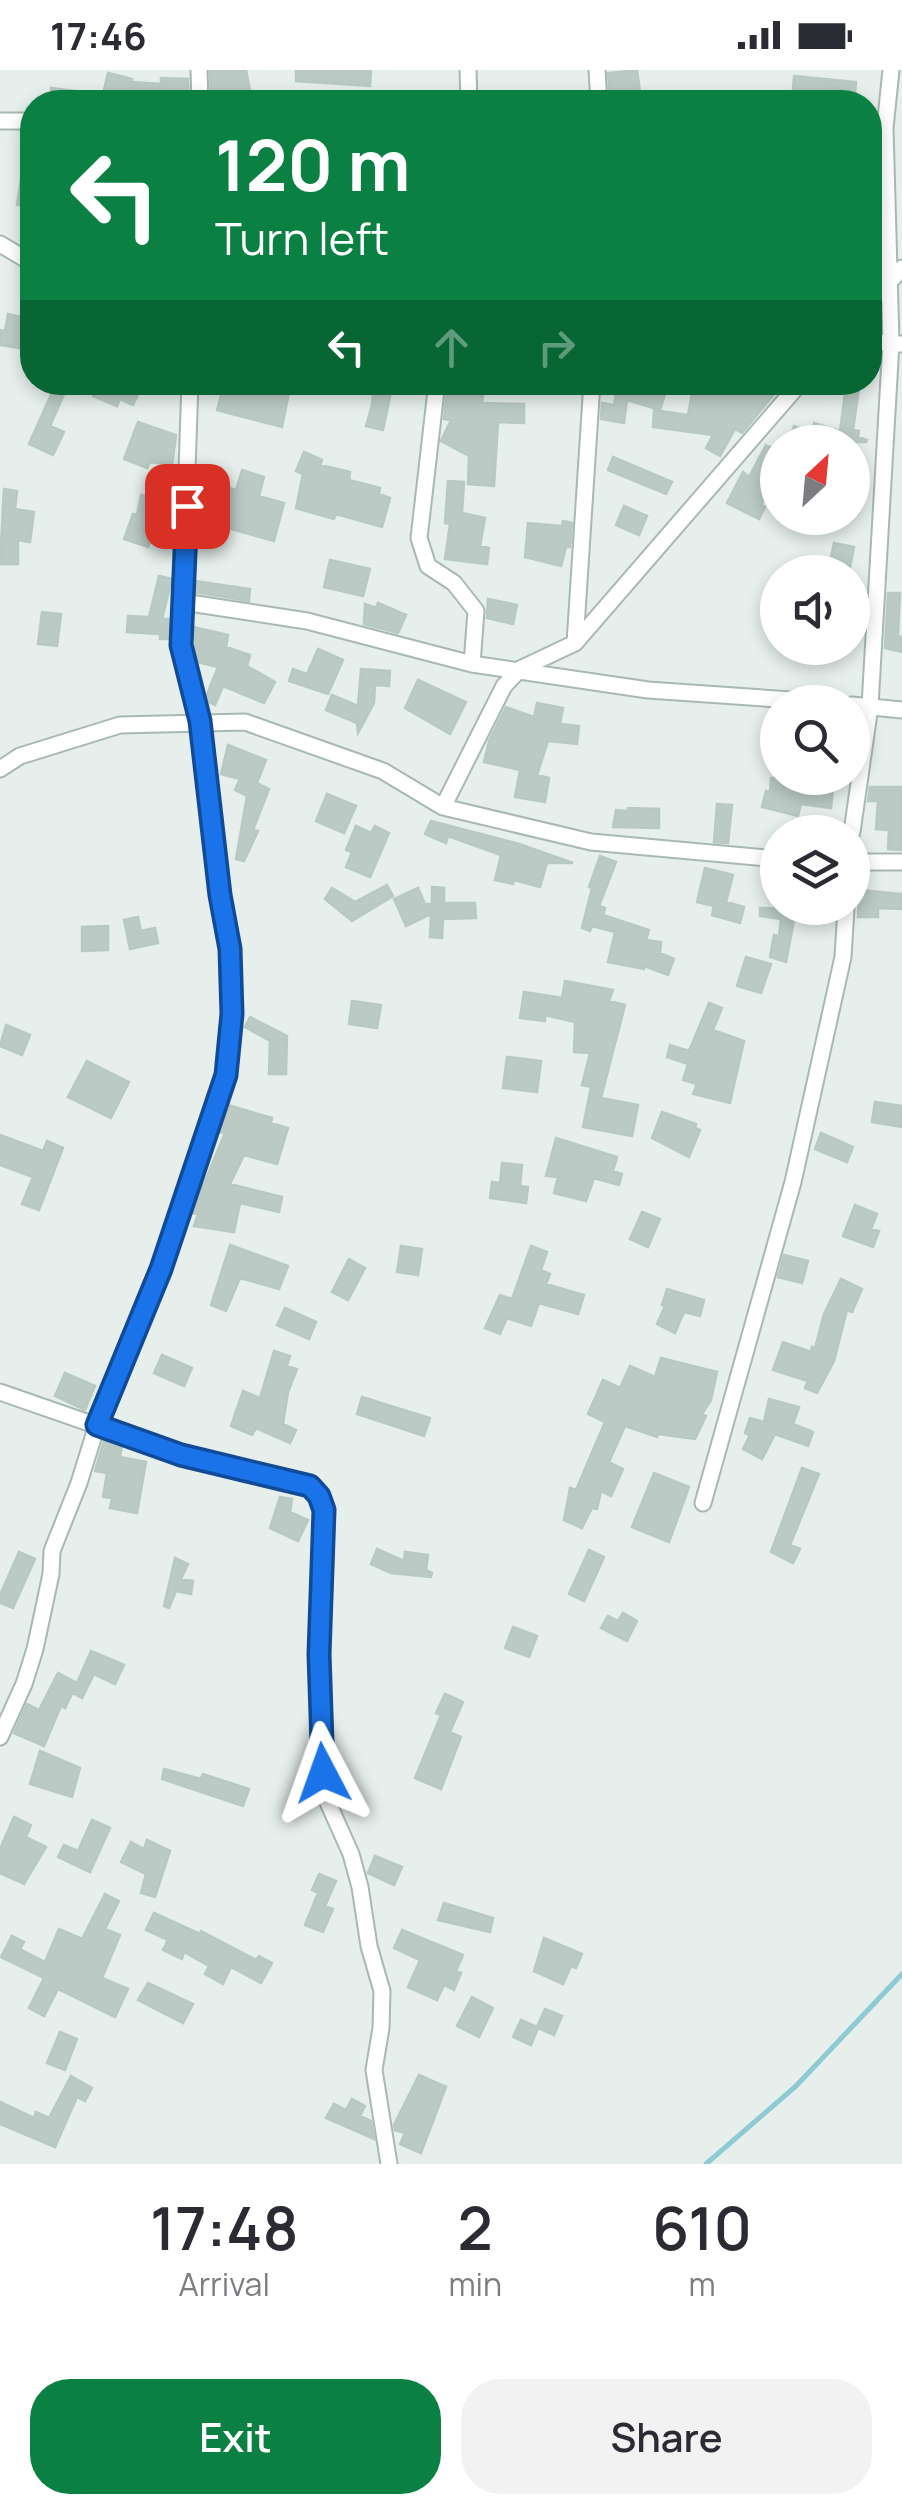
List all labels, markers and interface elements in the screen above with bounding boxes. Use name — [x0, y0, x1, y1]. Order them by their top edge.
text: 17:46 — [50, 9, 147, 61]
text: 120 m — [215, 116, 410, 212]
icon: left — [50, 130, 180, 260]
text: Turn left — [215, 207, 389, 269]
icon: left — [319, 320, 374, 375]
icon: ahead — [424, 320, 479, 375]
icon: right — [529, 320, 584, 375]
north arrow — [760, 425, 870, 535]
map controls — [760, 425, 870, 925]
pin — [145, 464, 230, 549]
icon: arrive — [160, 479, 215, 534]
button: sound — [760, 555, 870, 665]
button: search — [760, 685, 870, 795]
button: layers — [760, 815, 870, 925]
position arrow — [271, 1721, 375, 1825]
text: 17:48 — [150, 2186, 299, 2268]
text: 2 — [458, 2186, 493, 2268]
text: 610 — [652, 2186, 752, 2268]
text: Arrival — [179, 2262, 270, 2306]
text: min — [448, 2262, 502, 2306]
text: m — [688, 2262, 716, 2306]
button: Exit — [30, 2379, 441, 2494]
button: Share — [461, 2379, 872, 2494]

